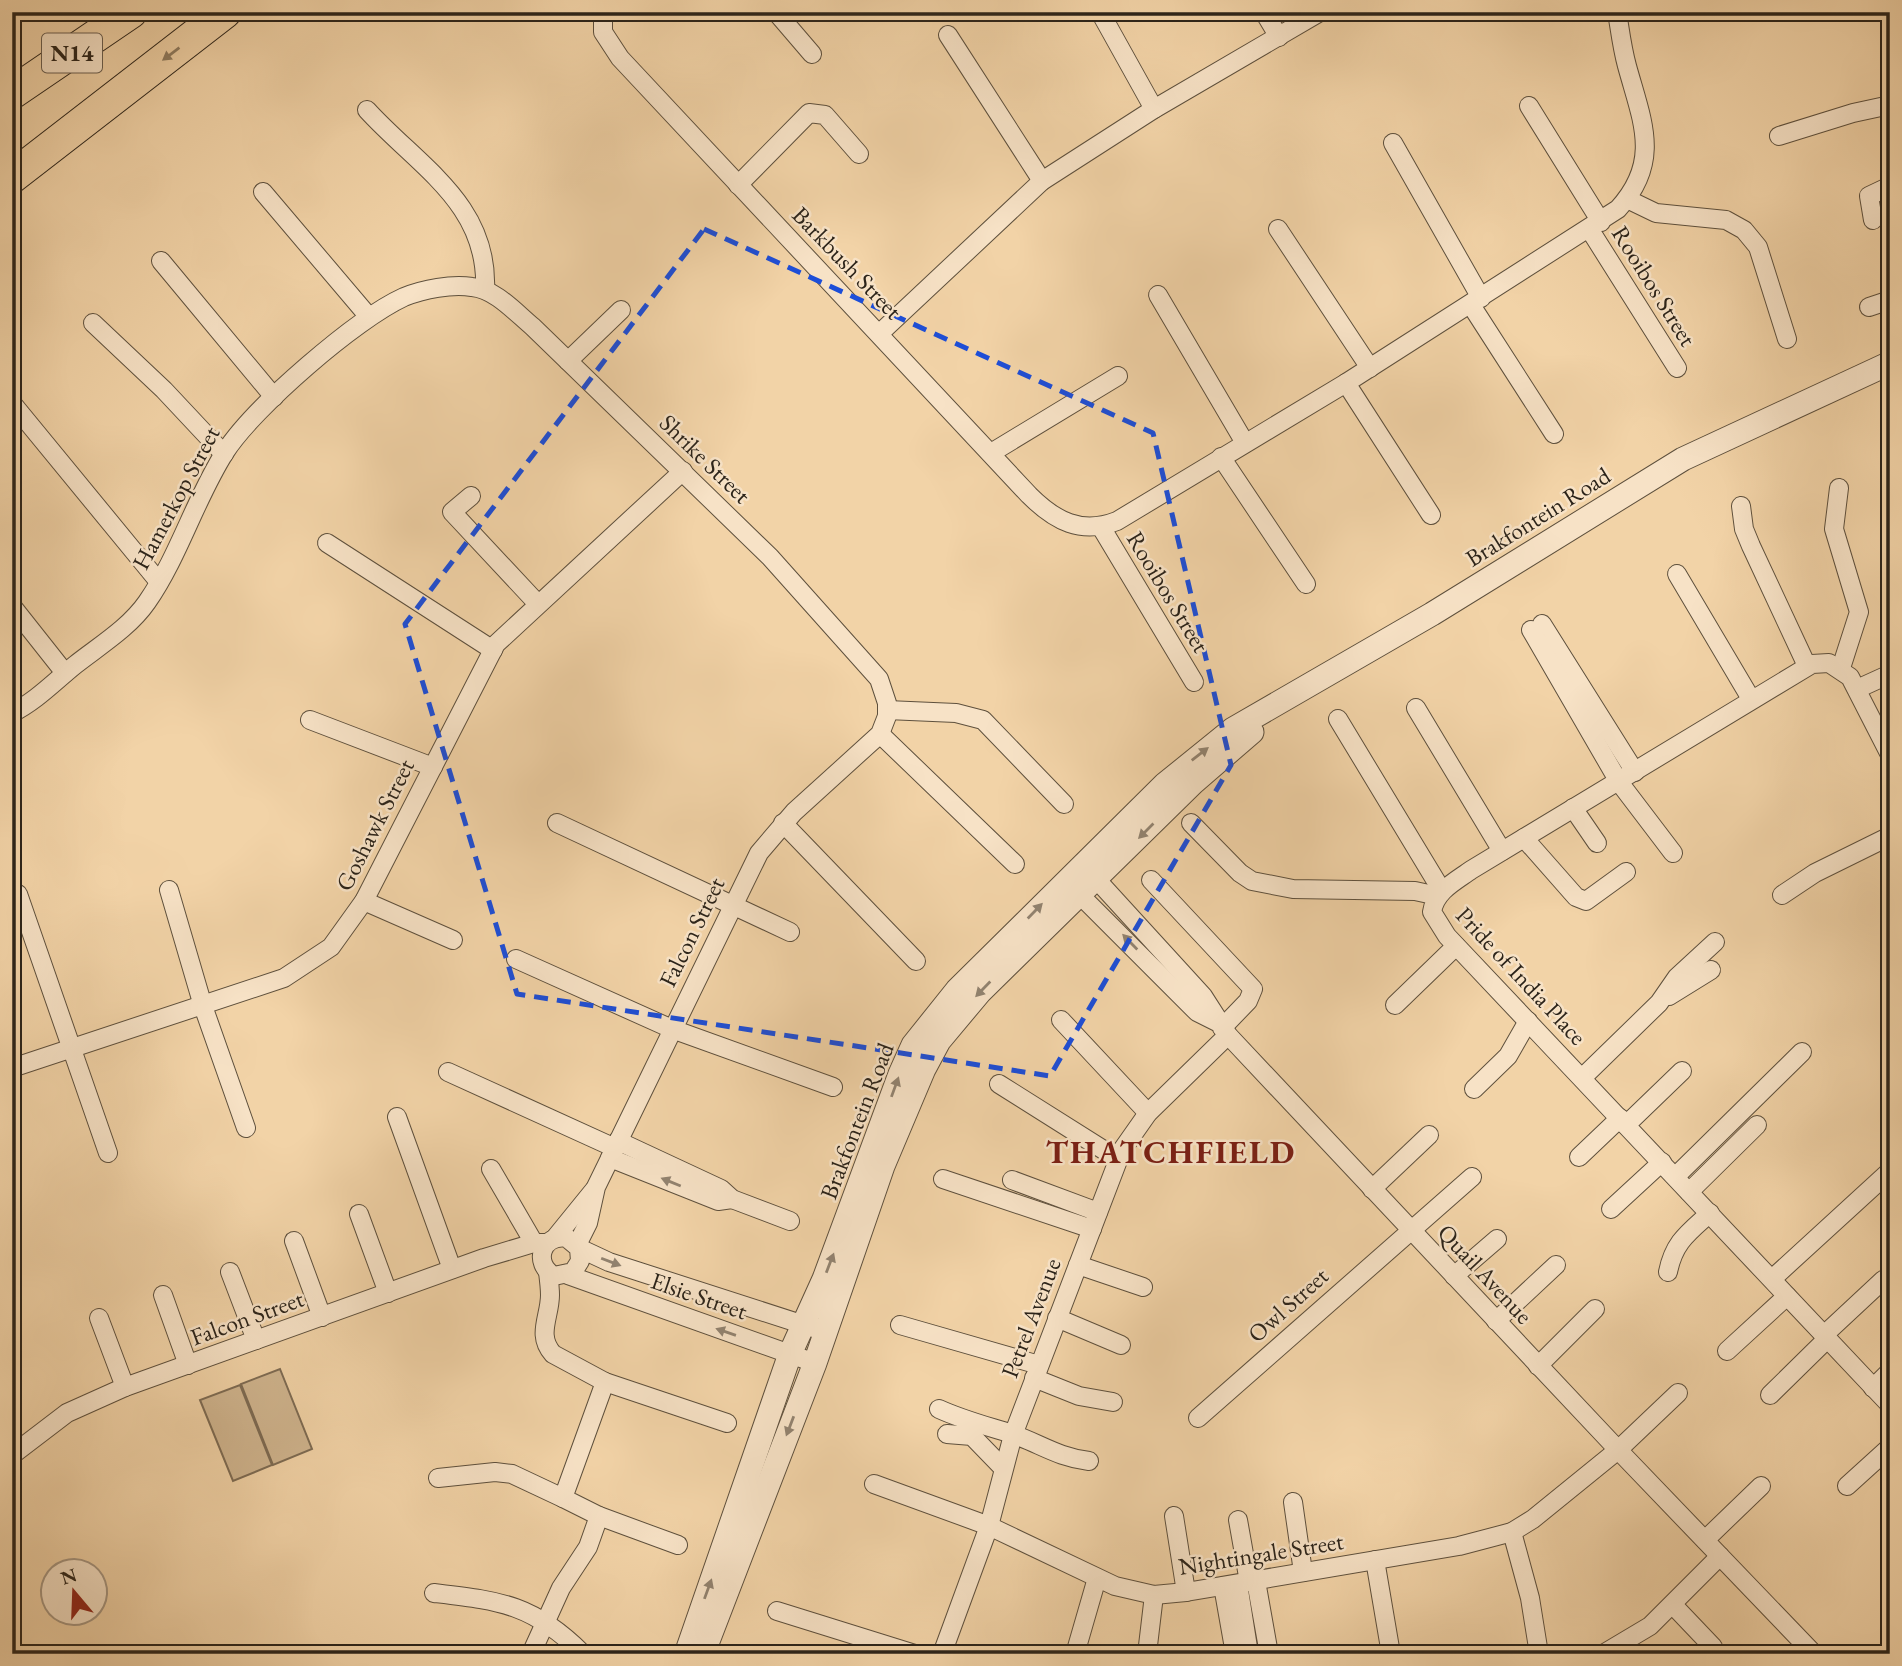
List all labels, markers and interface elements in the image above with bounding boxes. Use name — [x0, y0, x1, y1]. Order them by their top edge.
road number: N14 — [42, 34, 102, 72]
one-way arrow — [162, 46, 180, 60]
street label: Barkbush Street — [786, 200, 909, 326]
street label: Rooibos Street — [1605, 220, 1704, 352]
street label: Shrike Street — [653, 407, 758, 510]
street label: Hamerkop Street — [125, 420, 227, 575]
street label: Brakfontein Road — [1460, 459, 1617, 573]
street label: Rooibos Street — [1120, 525, 1217, 659]
one-way arrow — [1190, 747, 1208, 762]
street label: Goshawk Street — [328, 753, 421, 896]
one-way arrow — [1138, 823, 1154, 839]
street label: Falcon Street — [652, 871, 732, 992]
street label: Pride of India Place — [1449, 900, 1593, 1051]
one-way arrow — [1026, 903, 1042, 920]
one-way arrow — [1122, 934, 1138, 950]
one-way arrow — [974, 981, 991, 998]
street label: Brakfontein Road — [812, 1037, 901, 1203]
one-way arrow — [890, 1077, 901, 1098]
district label: THATCHFIELD — [1046, 1131, 1296, 1173]
one-way arrow — [660, 1177, 681, 1188]
street label: Quail Avenue — [1431, 1217, 1540, 1330]
one-way arrow — [825, 1252, 836, 1273]
street label: Petrel Avenue — [994, 1254, 1068, 1382]
one-way arrow — [600, 1256, 621, 1267]
street label: Owl Street — [1241, 1260, 1335, 1349]
street label: Elsie Street — [647, 1265, 752, 1327]
street label: Falcon Street — [186, 1283, 308, 1352]
one-way arrow — [715, 1326, 736, 1337]
one-way arrow — [785, 1416, 796, 1437]
street label: Nightingale Street — [1176, 1525, 1346, 1582]
north arrow — [38, 1558, 108, 1628]
text: N — [57, 1562, 81, 1591]
one-way arrow — [703, 1579, 714, 1600]

